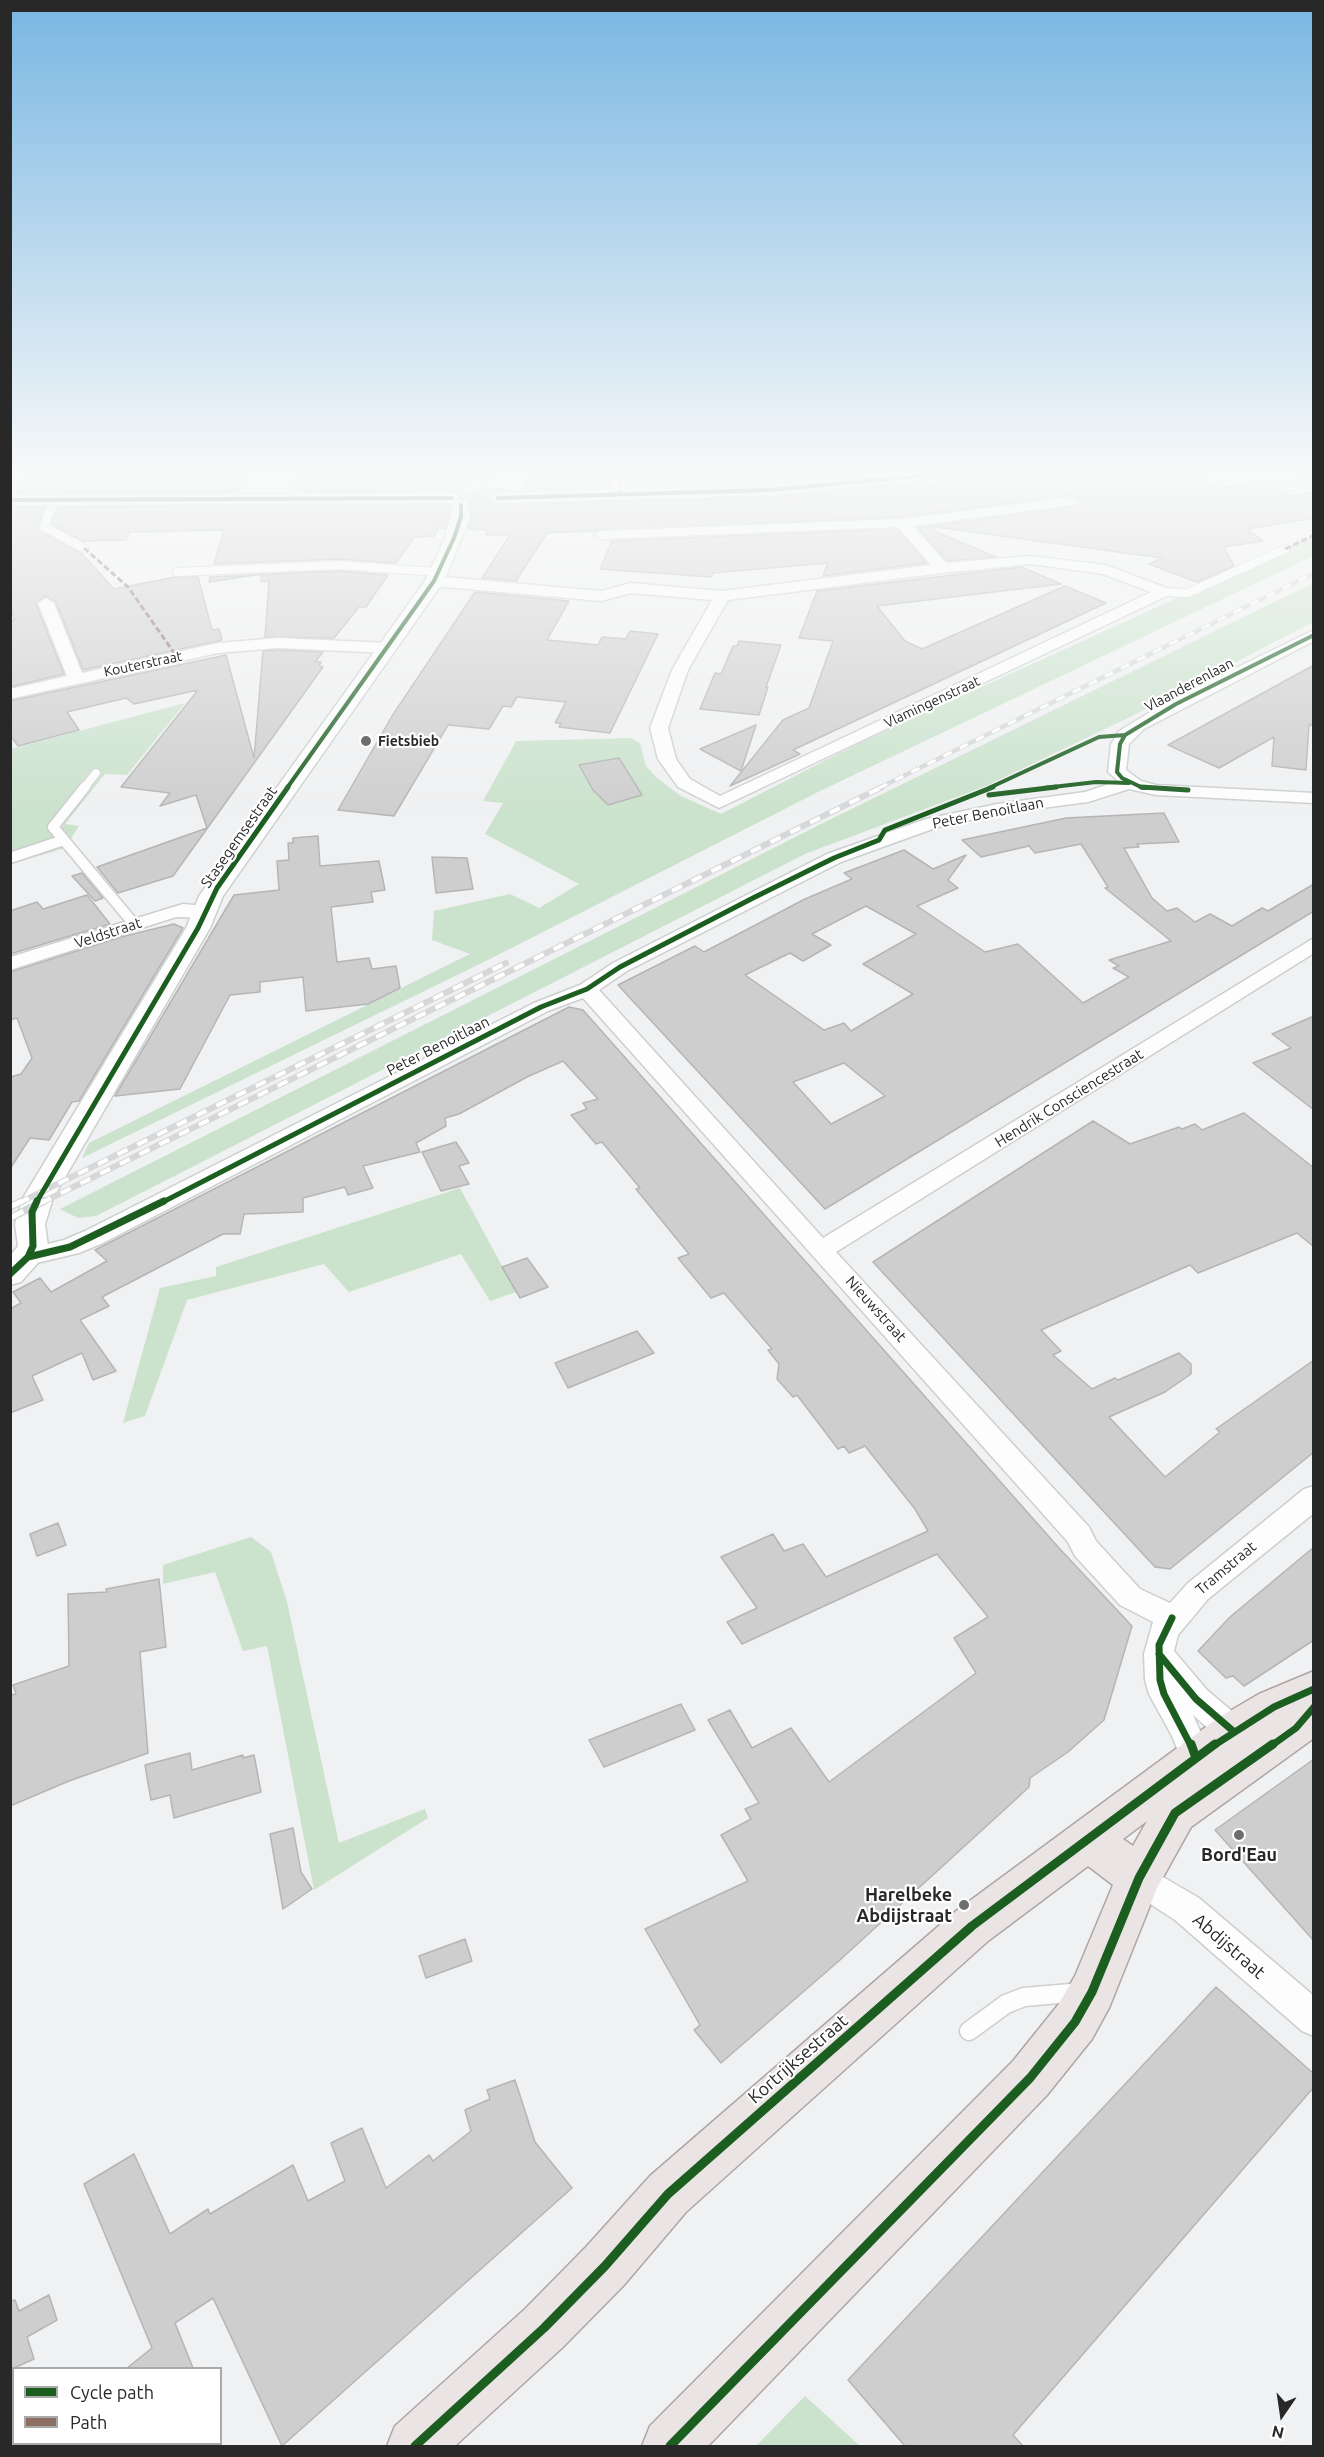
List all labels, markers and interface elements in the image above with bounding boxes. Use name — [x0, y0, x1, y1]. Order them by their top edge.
street label: Kouterstraat — [102, 647, 184, 681]
street label: Vlaanderenlaan — [1142, 655, 1236, 715]
street label: Vlamingenstraat — [881, 672, 983, 732]
place label: Fietsbieb — [378, 733, 439, 749]
marker: Fietsbieb — [359, 734, 373, 748]
street label: Stasegemsestraat — [197, 783, 281, 891]
street label: Peter Benoitlaan — [931, 793, 1045, 833]
street label: Veldstraat — [72, 914, 144, 952]
street label: Peter Benoitlaan — [384, 1012, 492, 1080]
street label: Hendrik Consciencestraat — [992, 1045, 1146, 1151]
street label: Nieuwstraat — [842, 1272, 910, 1346]
street label: Tramstraat — [1192, 1537, 1260, 1599]
marker: Bord'Eau — [1232, 1828, 1246, 1842]
place label: Bord'Eau — [1201, 1844, 1277, 1866]
place label: Harelbeke Abdijstraat — [856, 1884, 952, 1926]
marker: Harelbeke Abdijstraat — [957, 1898, 971, 1912]
street label: Abdijstraat — [1188, 1909, 1270, 1983]
street label: Kortrijksestraat — [744, 2010, 852, 2108]
legend — [12, 2367, 222, 2445]
text: Cycle path — [70, 2382, 154, 2402]
north arrow — [1252, 2385, 1312, 2445]
text: Path — [70, 2412, 107, 2432]
text: N — [1270, 2422, 1286, 2443]

